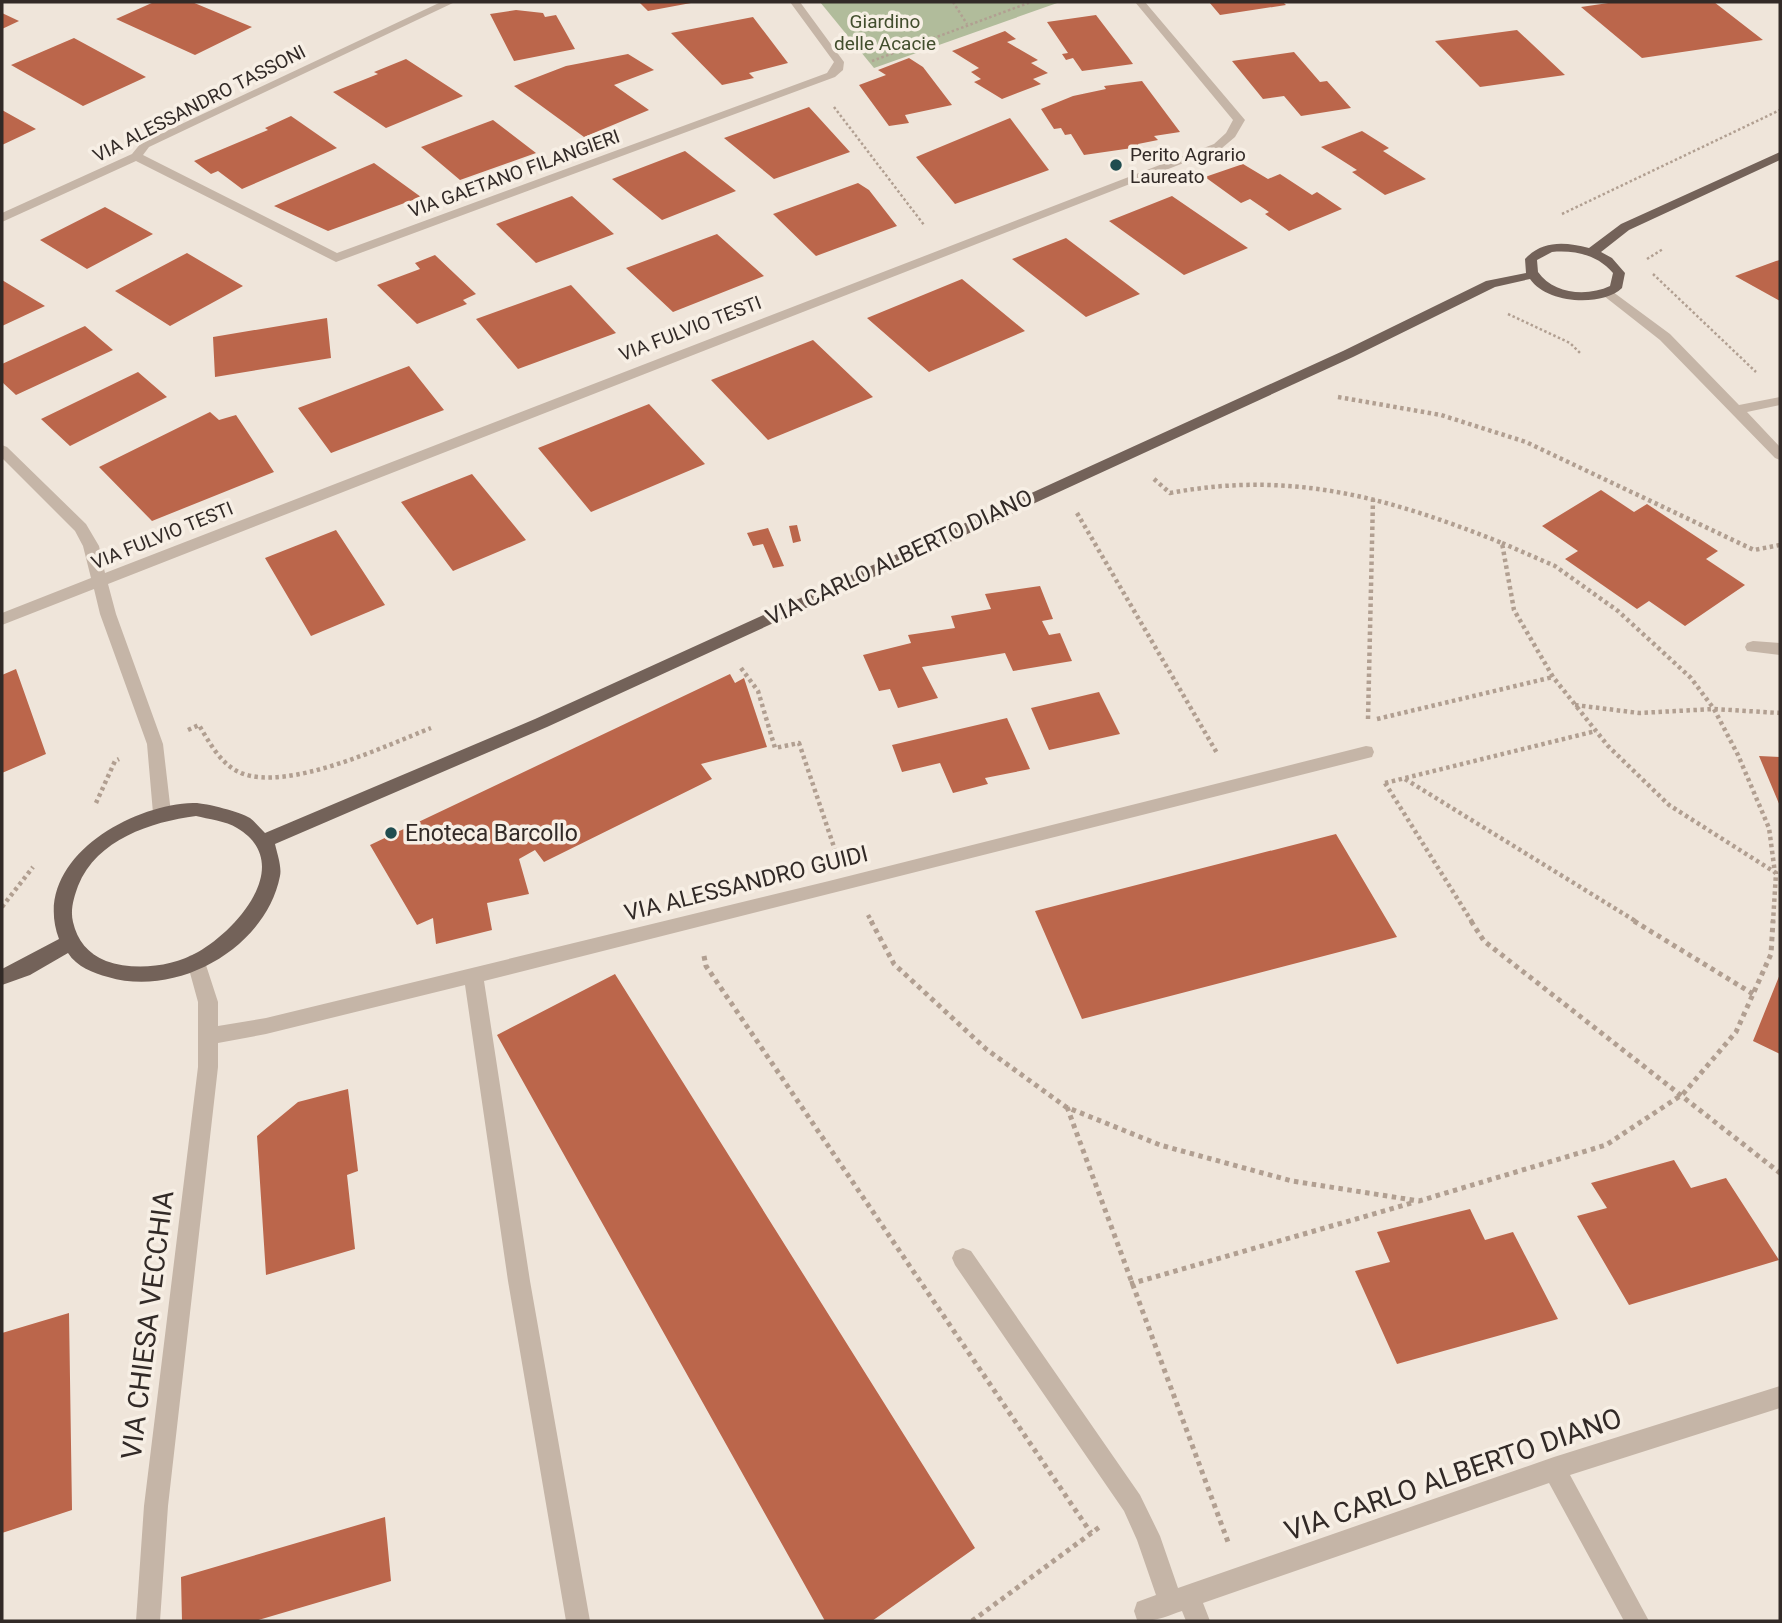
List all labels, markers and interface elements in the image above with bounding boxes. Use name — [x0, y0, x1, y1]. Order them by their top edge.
park label: Giardino delle Acacie — [834, 10, 936, 55]
street label: VIA ALESSANDRO TASSONI — [89, 40, 309, 167]
street label: VIA GAETANO FILANGIERI — [405, 125, 623, 222]
place label: Perito Agrario Laureato — [1130, 143, 1246, 188]
marker: Perito Agrario Laureato — [1108, 157, 1124, 173]
street label: VIA FULVIO TESTI — [616, 291, 765, 366]
street label: VIA CARLO ALBERTO DIANO — [762, 484, 1037, 631]
street label: VIA FULVIO TESTI — [88, 497, 236, 574]
place label: Enoteca Barcollo — [405, 820, 578, 847]
marker: Enoteca Barcollo — [383, 825, 399, 841]
street label: VIA ALESSANDRO GUIDI — [622, 840, 871, 927]
street label: VIA CHIESA VECCHIA — [115, 1189, 180, 1461]
street label: VIA CARLO ALBERTO DIANO — [1280, 1401, 1626, 1548]

